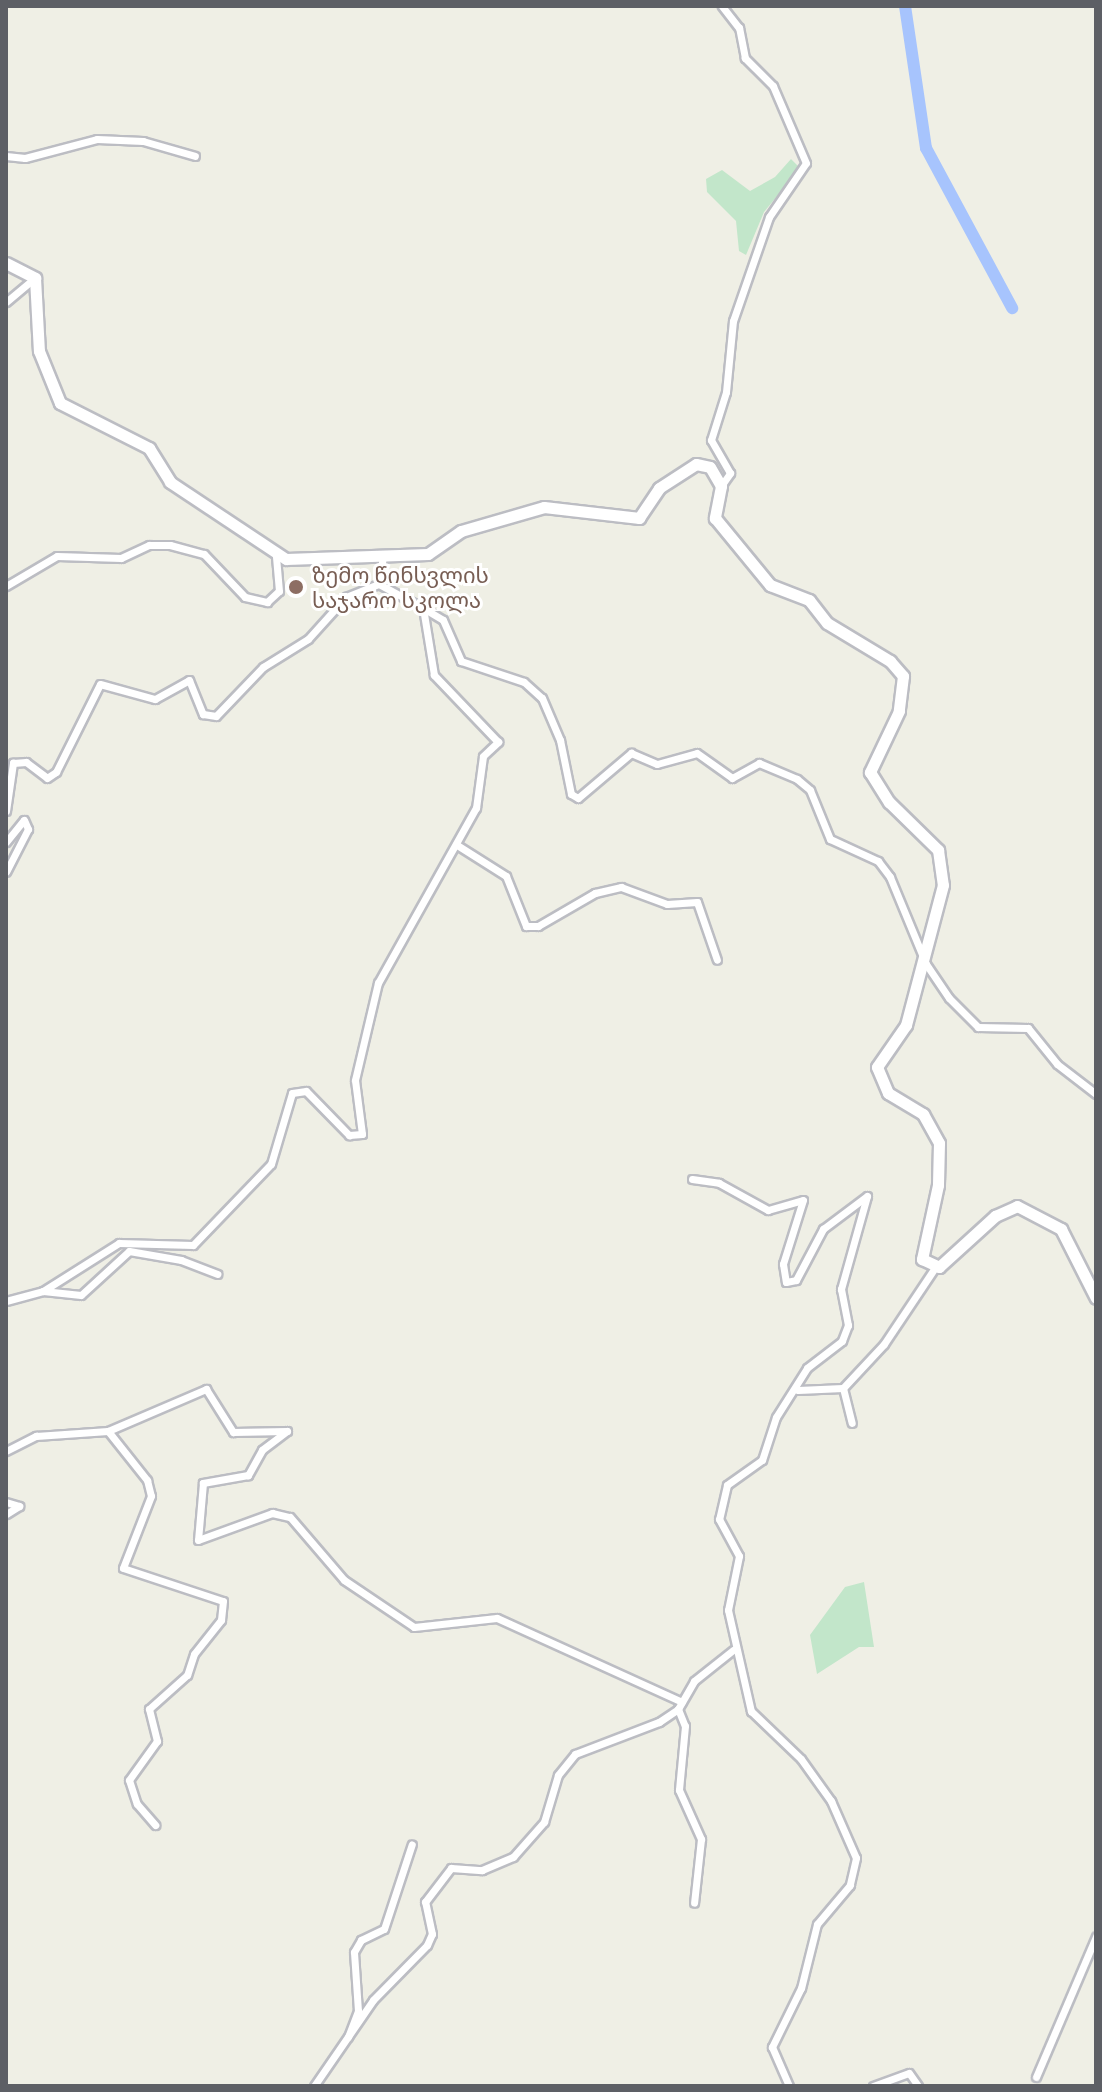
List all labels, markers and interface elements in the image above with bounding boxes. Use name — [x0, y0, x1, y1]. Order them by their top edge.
place label: ზემო წინსვლის საჯარო სკოლა — [312, 561, 489, 612]
marker: ზემო წინსვლის საჯარო სკოლა — [287, 578, 305, 596]

